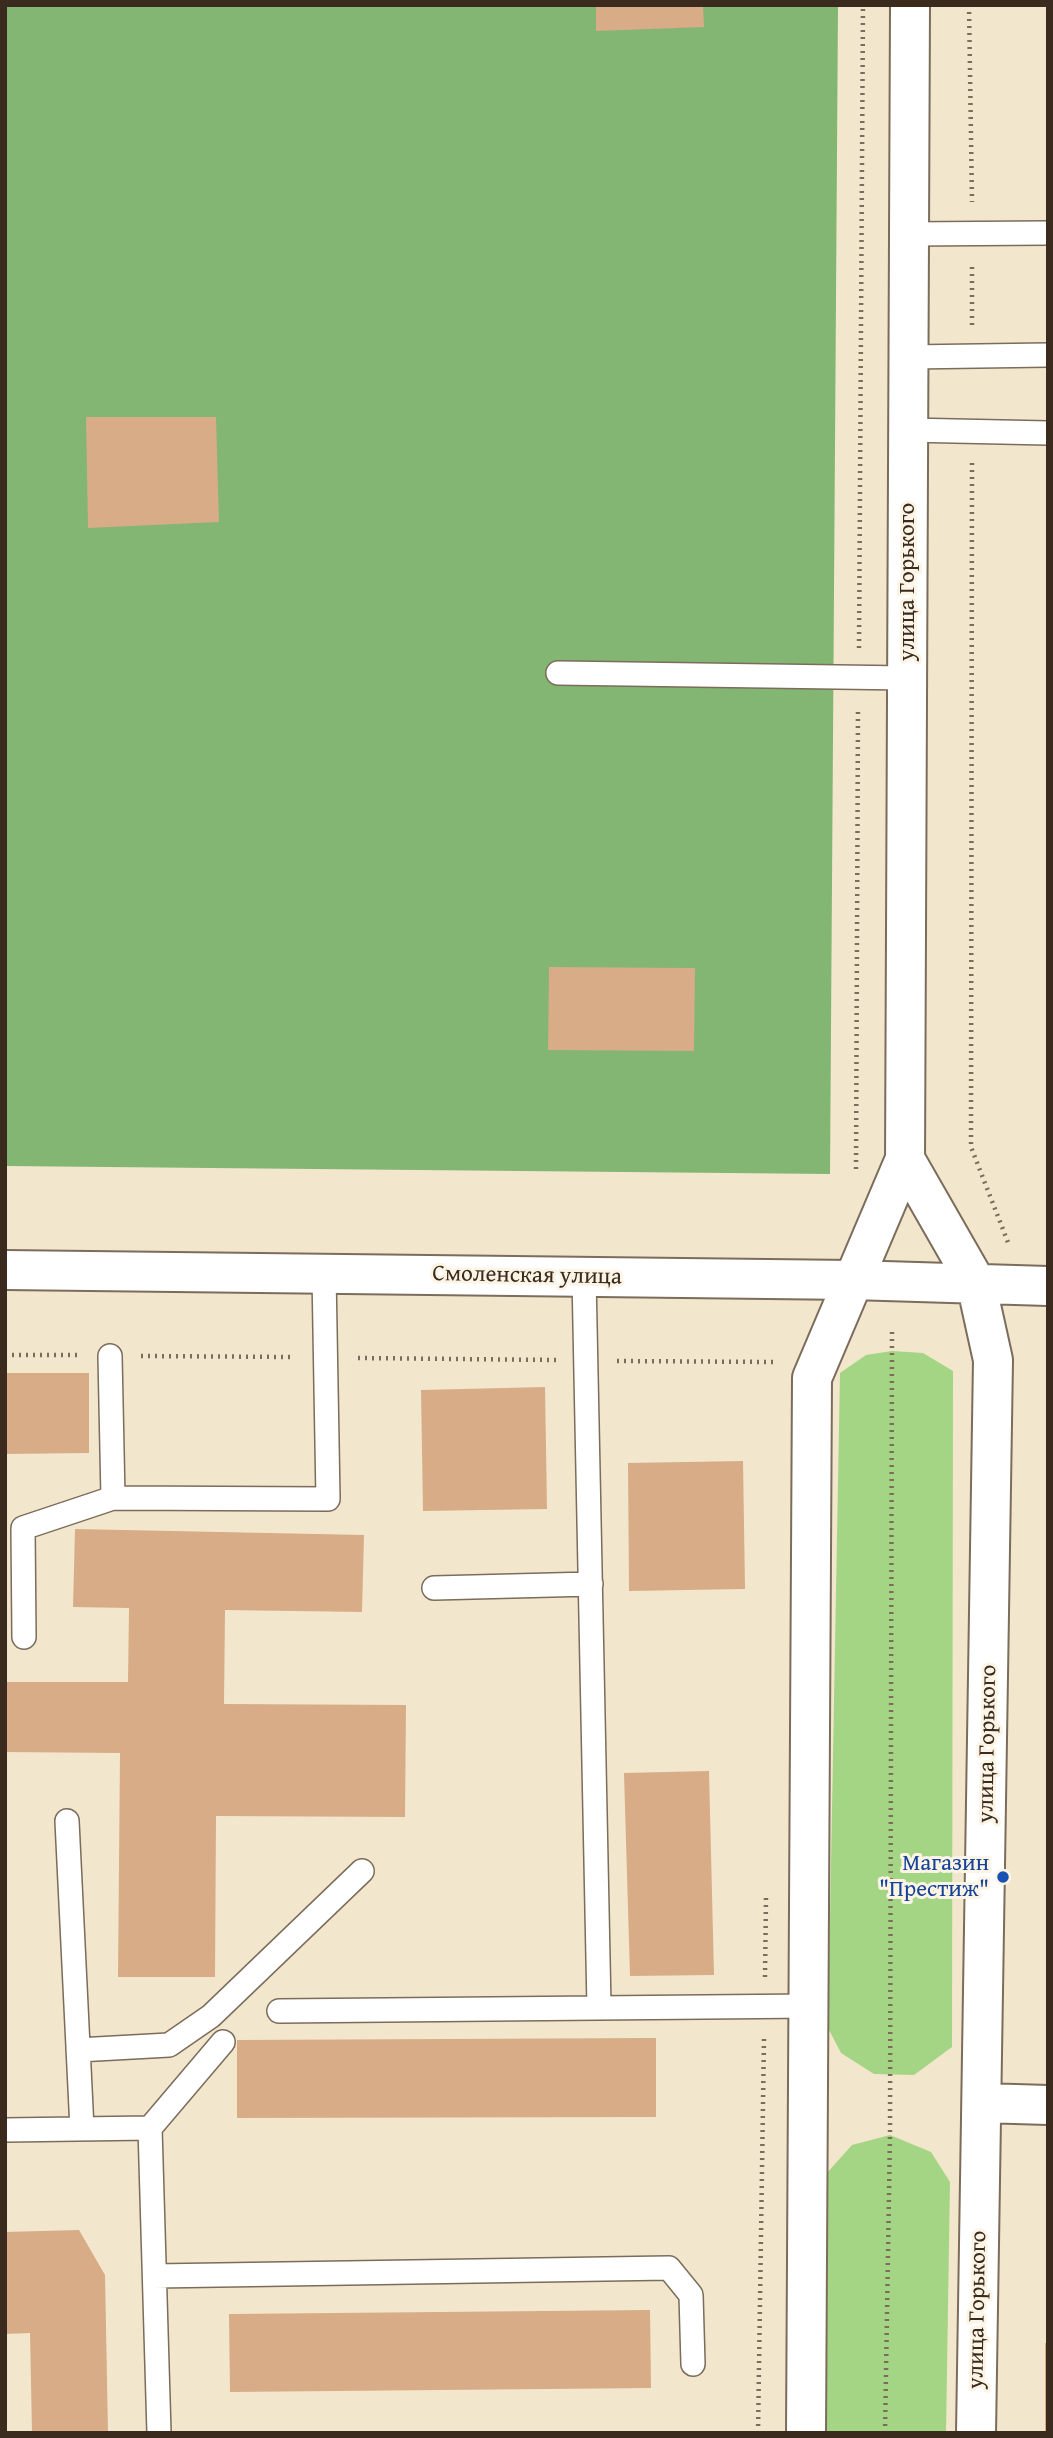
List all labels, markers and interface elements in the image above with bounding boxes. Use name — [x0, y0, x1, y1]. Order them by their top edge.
street label: улица Горького — [894, 503, 922, 661]
street label: Смоленская улица — [432, 1261, 622, 1291]
street label: улица Горького — [973, 1665, 1003, 1823]
place label: Магазин "Престиж" — [879, 1850, 989, 1904]
marker: Магазин "Престиж" — [995, 1869, 1011, 1885]
street label: улица Горького — [963, 2231, 993, 2389]

